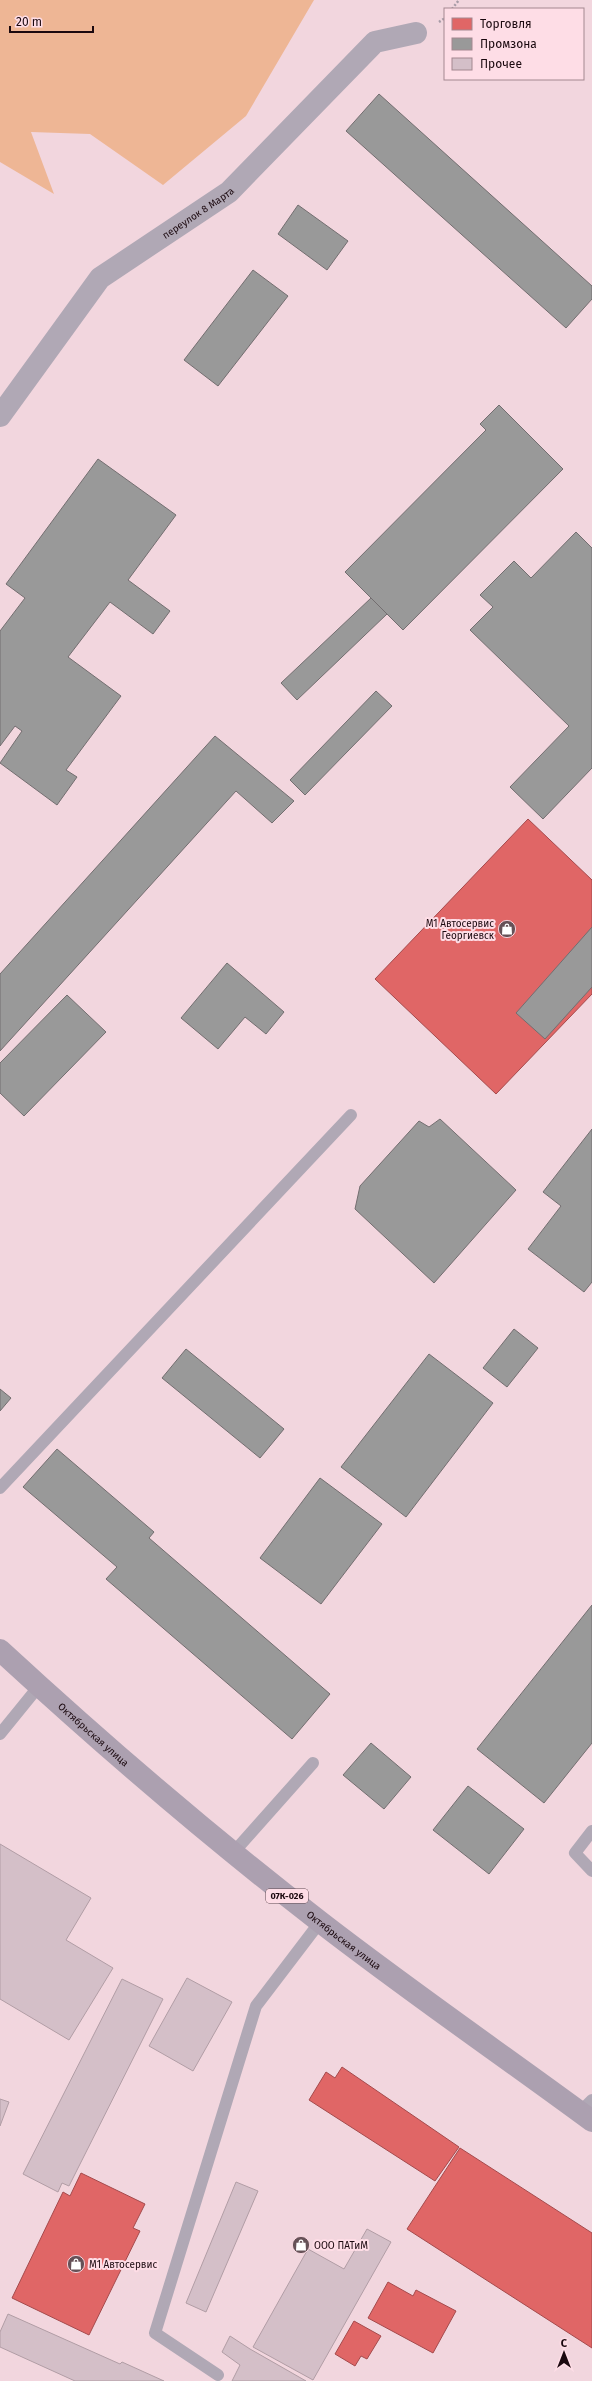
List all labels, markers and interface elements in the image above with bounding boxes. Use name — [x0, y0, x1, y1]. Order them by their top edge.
scale bar — [10, 8, 93, 34]
legend — [444, 8, 584, 80]
text: 20 m — [16, 15, 42, 29]
text: Торговля — [480, 17, 532, 31]
text: Промзона — [480, 37, 537, 51]
text: Прочее — [480, 57, 522, 71]
street label: переулок 8 Марта — [160, 185, 237, 242]
place label: М1 Автосервис Георгиевск — [426, 918, 495, 942]
shop icon: М1 Автосервис Георгиевск — [497, 919, 517, 939]
street label: Октябрьская улица — [55, 1701, 131, 1769]
road number: 07К-026 — [266, 1889, 308, 1903]
street label: Октябрьская улица — [304, 1909, 383, 1973]
shop icon: ООО ПАТиМ — [291, 2235, 311, 2255]
place label: ООО ПАТиМ — [314, 2240, 368, 2252]
shop icon: М1 Автосервис — [66, 2254, 86, 2274]
place label: М1 Автосервис — [89, 2259, 157, 2271]
north arrow — [544, 2333, 584, 2373]
text: С — [561, 2337, 568, 2350]

